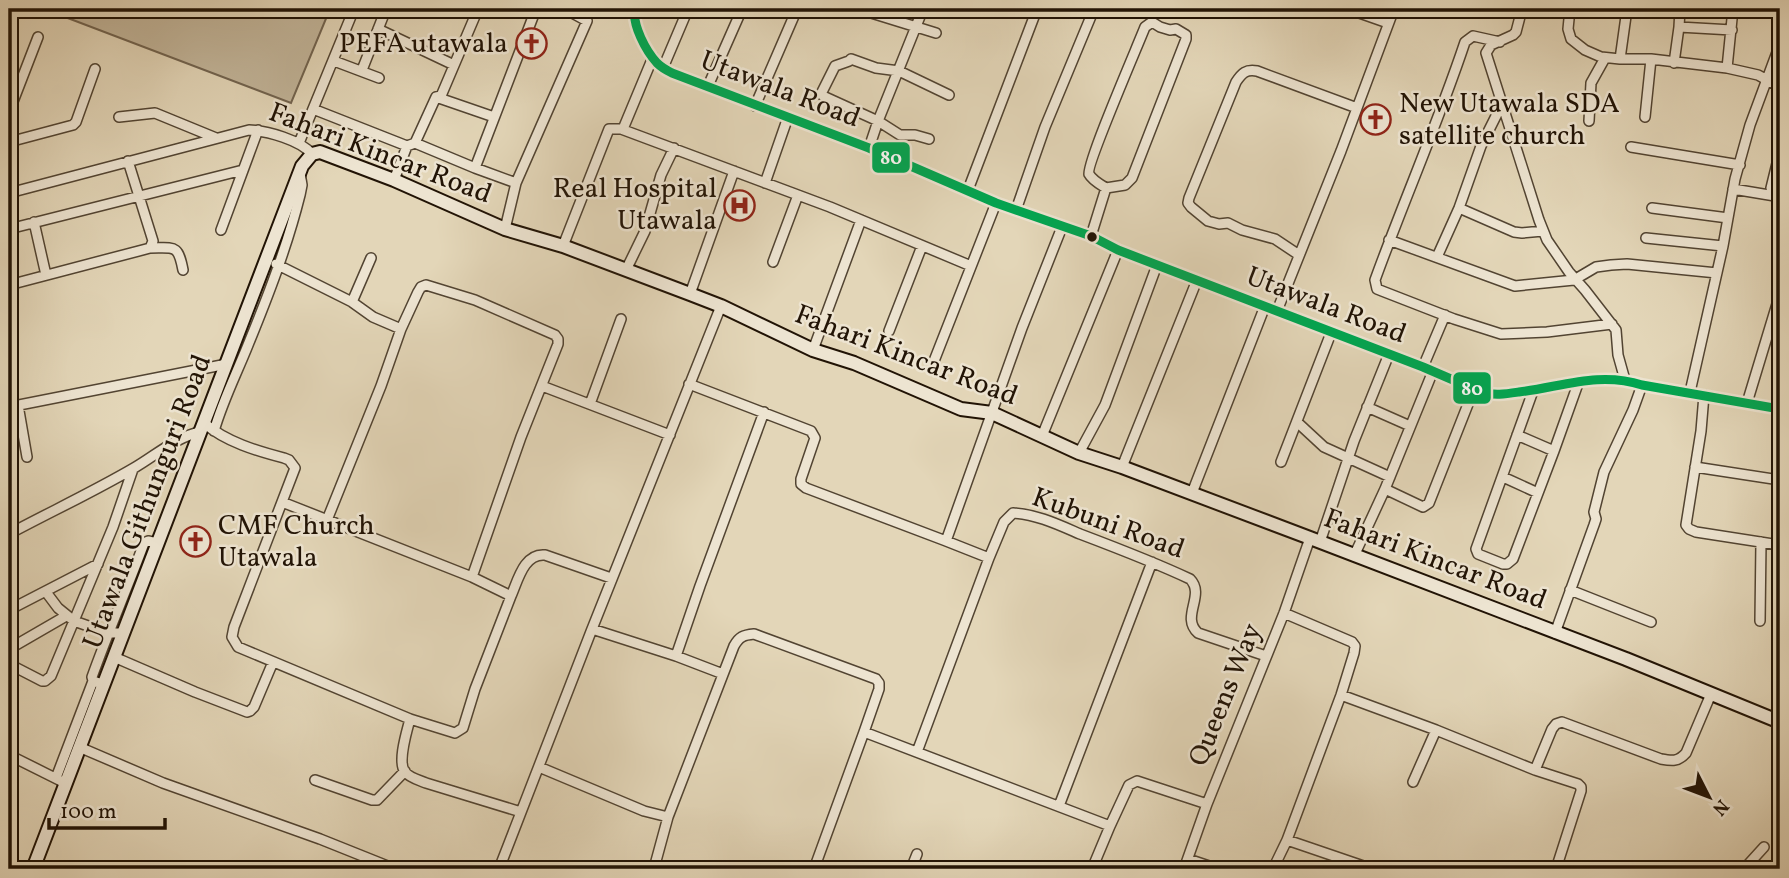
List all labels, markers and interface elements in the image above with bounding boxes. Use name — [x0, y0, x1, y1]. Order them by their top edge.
place label: PEFA utawala — [339, 25, 508, 64]
church icon: PEFA utawala — [514, 27, 548, 61]
street label: Utawala Road — [694, 42, 866, 138]
place label: New Utawala SDA satellite church — [1399, 85, 1620, 156]
street label: Fahari Kincar Road — [263, 94, 497, 214]
church icon: New Utawala SDA satellite church — [1359, 103, 1393, 137]
line badge: 80 — [871, 141, 911, 174]
text: 80 — [880, 146, 902, 172]
place label: Real Hospital Utawala — [553, 170, 717, 241]
hospital icon: Real Hospital Utawala — [723, 188, 757, 222]
unlabelled marker — [1085, 230, 1099, 244]
street label: Utawala Road — [1240, 258, 1412, 354]
street label: Fahari Kincar Road — [789, 296, 1023, 416]
street label: Utawala Githunguri Road — [74, 349, 222, 655]
line badge: 80 — [1452, 371, 1492, 405]
text: 80 — [1461, 377, 1483, 403]
street label: Kubuni Road — [1026, 478, 1190, 570]
street label: Fahari Kincar Road — [1318, 500, 1552, 620]
place label: CMF Church Utawala — [218, 507, 375, 578]
church icon: CMF Church Utawala — [178, 525, 212, 559]
street label: Queens Way — [1180, 618, 1272, 772]
north arrow — [1674, 762, 1744, 832]
scale bar — [49, 787, 164, 831]
text: N — [1706, 793, 1734, 821]
text: 100 m — [60, 798, 117, 827]

